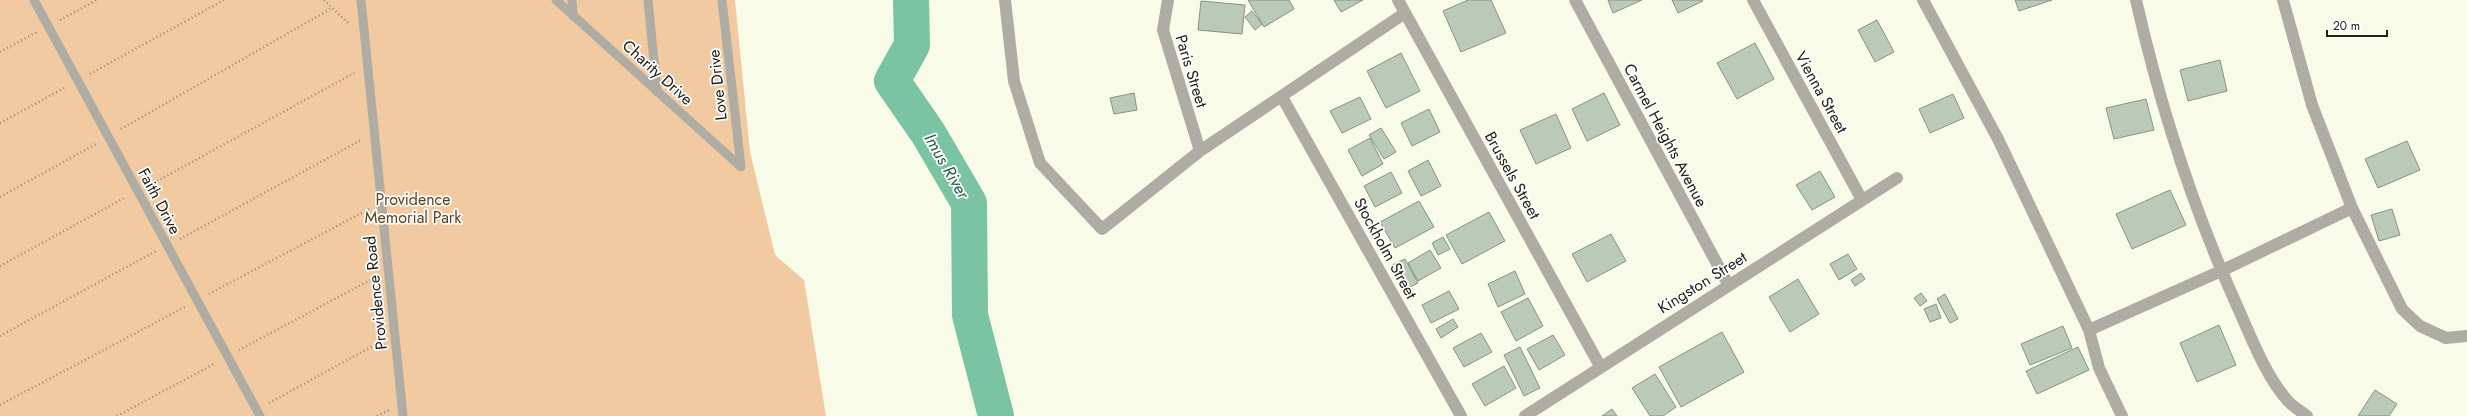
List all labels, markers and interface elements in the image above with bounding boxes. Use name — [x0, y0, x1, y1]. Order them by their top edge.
scale bar — [2327, 12, 2387, 38]
text: 20 m — [2333, 17, 2360, 35]
street label: Paris Street — [1170, 32, 1214, 111]
street label: Charity Drive — [617, 34, 698, 110]
street label: Vienna Street — [1790, 47, 1854, 138]
street label: Love Drive — [702, 48, 733, 122]
street label: Carmel Heights Avenue — [1618, 59, 1713, 211]
street label: Brussels Street — [1479, 127, 1546, 223]
water label: Imus River — [919, 129, 976, 204]
street label: Faith Drive — [133, 164, 187, 238]
park label: Providence Memorial Park — [365, 188, 462, 229]
street label: Stockholm Street — [1348, 194, 1423, 303]
street label: Providence Road — [358, 235, 393, 351]
street label: Kingston Street — [1653, 246, 1751, 319]

